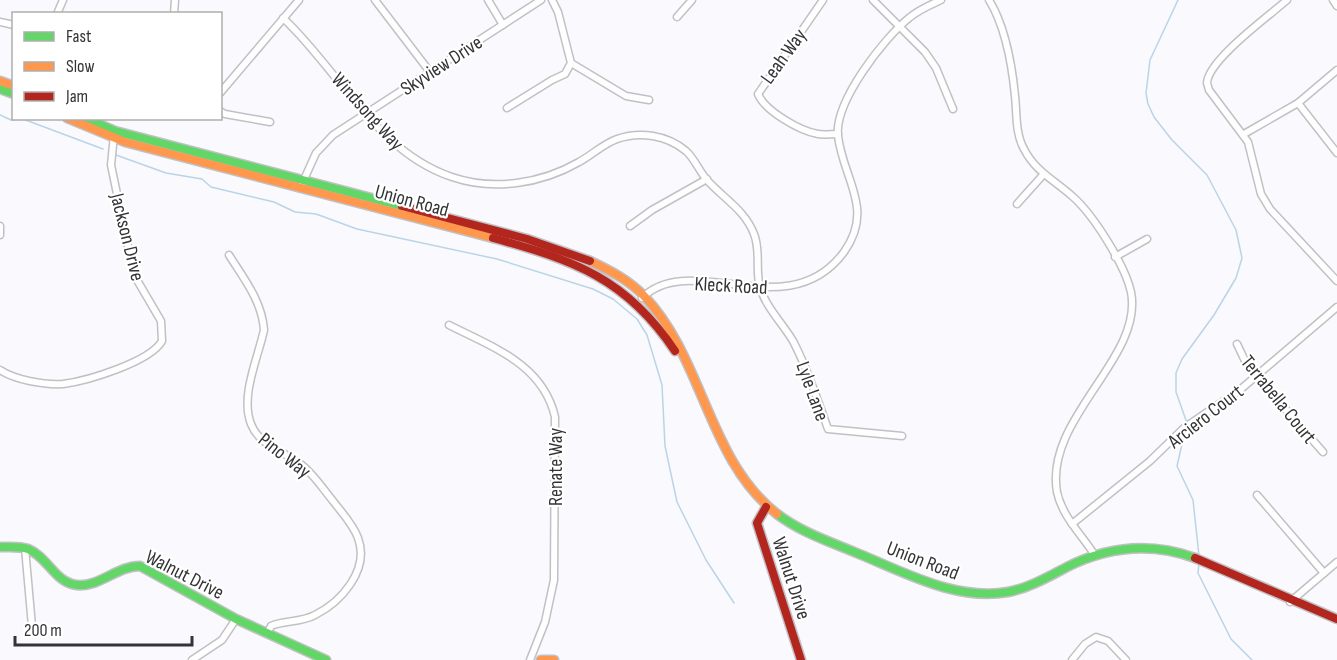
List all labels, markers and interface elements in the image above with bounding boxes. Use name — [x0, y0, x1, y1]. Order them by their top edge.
legend — [12, 12, 222, 120]
street label: Leah Way — [756, 24, 812, 89]
text: Fast — [66, 26, 92, 47]
street label: Skyview Drive — [396, 31, 487, 101]
text: Slow — [66, 56, 95, 77]
street label: Windsong Way — [326, 68, 409, 156]
text: Jam — [65, 86, 88, 107]
street label: Union Road — [372, 180, 451, 222]
street label: Jackson Drive — [104, 190, 149, 283]
street label: Kleck Road — [694, 272, 768, 300]
street label: Terrabella Court — [1235, 351, 1321, 449]
street label: Lyle Lane — [790, 358, 834, 424]
street label: Arciero Court — [1162, 380, 1248, 454]
street label: Pino Way — [253, 428, 316, 484]
street label: Renate Way — [544, 428, 568, 506]
street label: Walnut Drive — [766, 534, 816, 622]
street label: Union Road — [883, 536, 962, 586]
street label: Walnut Drive — [141, 545, 228, 605]
scale bar — [15, 609, 192, 647]
text: 200 m — [24, 620, 62, 641]

